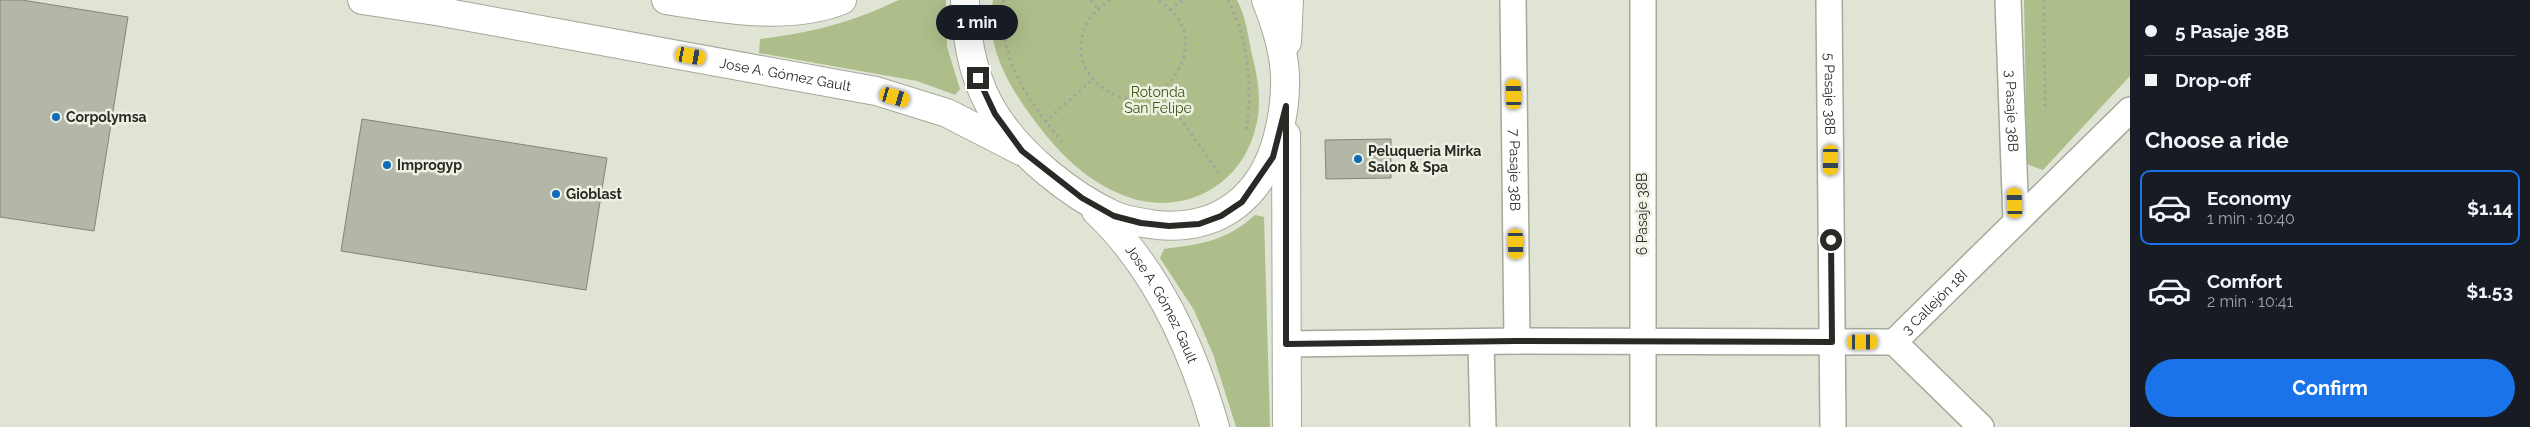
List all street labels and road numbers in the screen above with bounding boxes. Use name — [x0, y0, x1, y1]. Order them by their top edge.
street label: 5 Pasaje 38B — [1821, 53, 1838, 135]
street label: Jose A. Gómez Gault — [719, 55, 853, 94]
street label: 3 Pasaje 38B — [2003, 70, 2021, 152]
street label: 7 Pasaje 38B — [1507, 129, 1523, 211]
street label: 6 Pasaje 38B — [1634, 173, 1650, 255]
street label: Jose A. Gómez Gault — [1122, 242, 1201, 366]
street label: 3 Callejón 18I — [1899, 266, 1971, 338]

